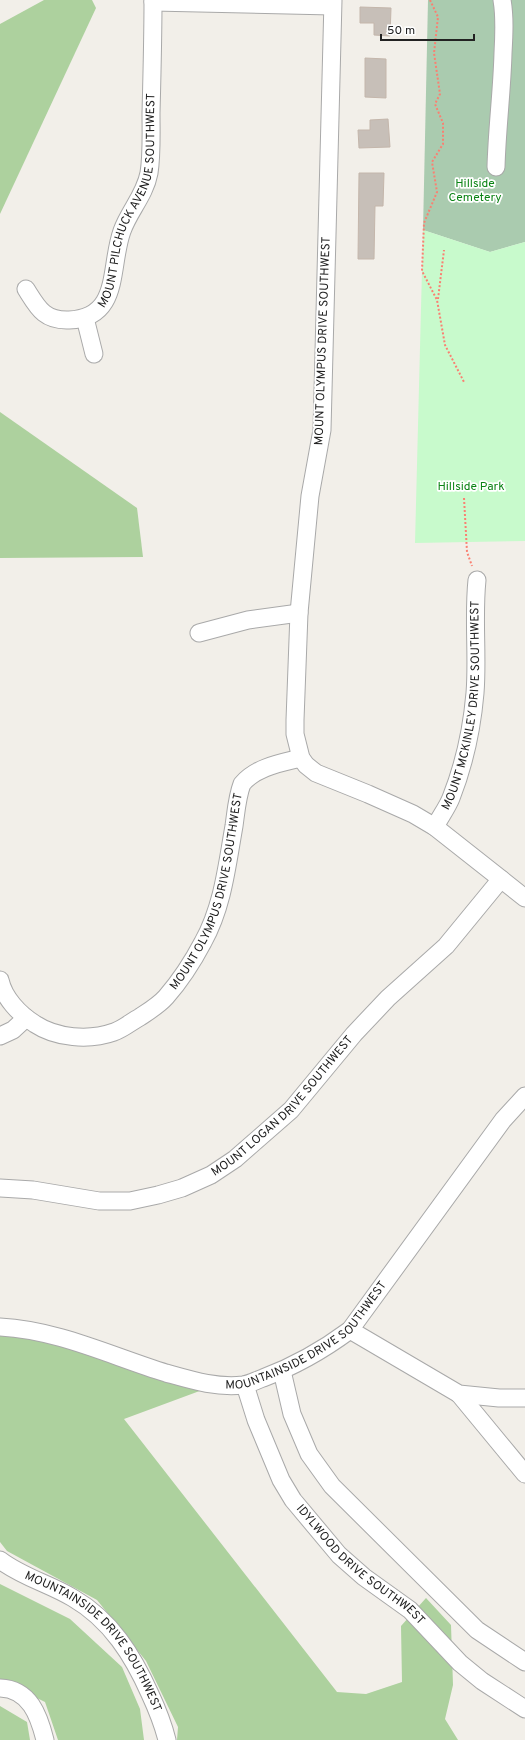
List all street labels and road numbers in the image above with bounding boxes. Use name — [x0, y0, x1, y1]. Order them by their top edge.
street label: MOUNT PILCHUCK AVENUE SOUTHWEST — [94, 93, 160, 311]
street label: MOUNT OLYMPUS DRIVE SOUTHWEST — [311, 236, 335, 446]
street label: MOUNT MCKINLEY DRIVE SOUTHWEST — [438, 601, 484, 813]
street label: MOUNT OLYMPUS DRIVE SOUTHWEST — [167, 792, 247, 994]
street label: MOUNT LOGAN DRIVE SOUTHWEST — [208, 1033, 357, 1180]
street label: MOUNTAINSIDE DRIVE SOUTHWEST — [225, 1278, 391, 1394]
street label: IDYLWOOD DRIVE SOUTHWEST — [292, 1501, 428, 1629]
street label: MOUNTAINSIDE DRIVE SOUTHWEST — [22, 1568, 165, 1714]

